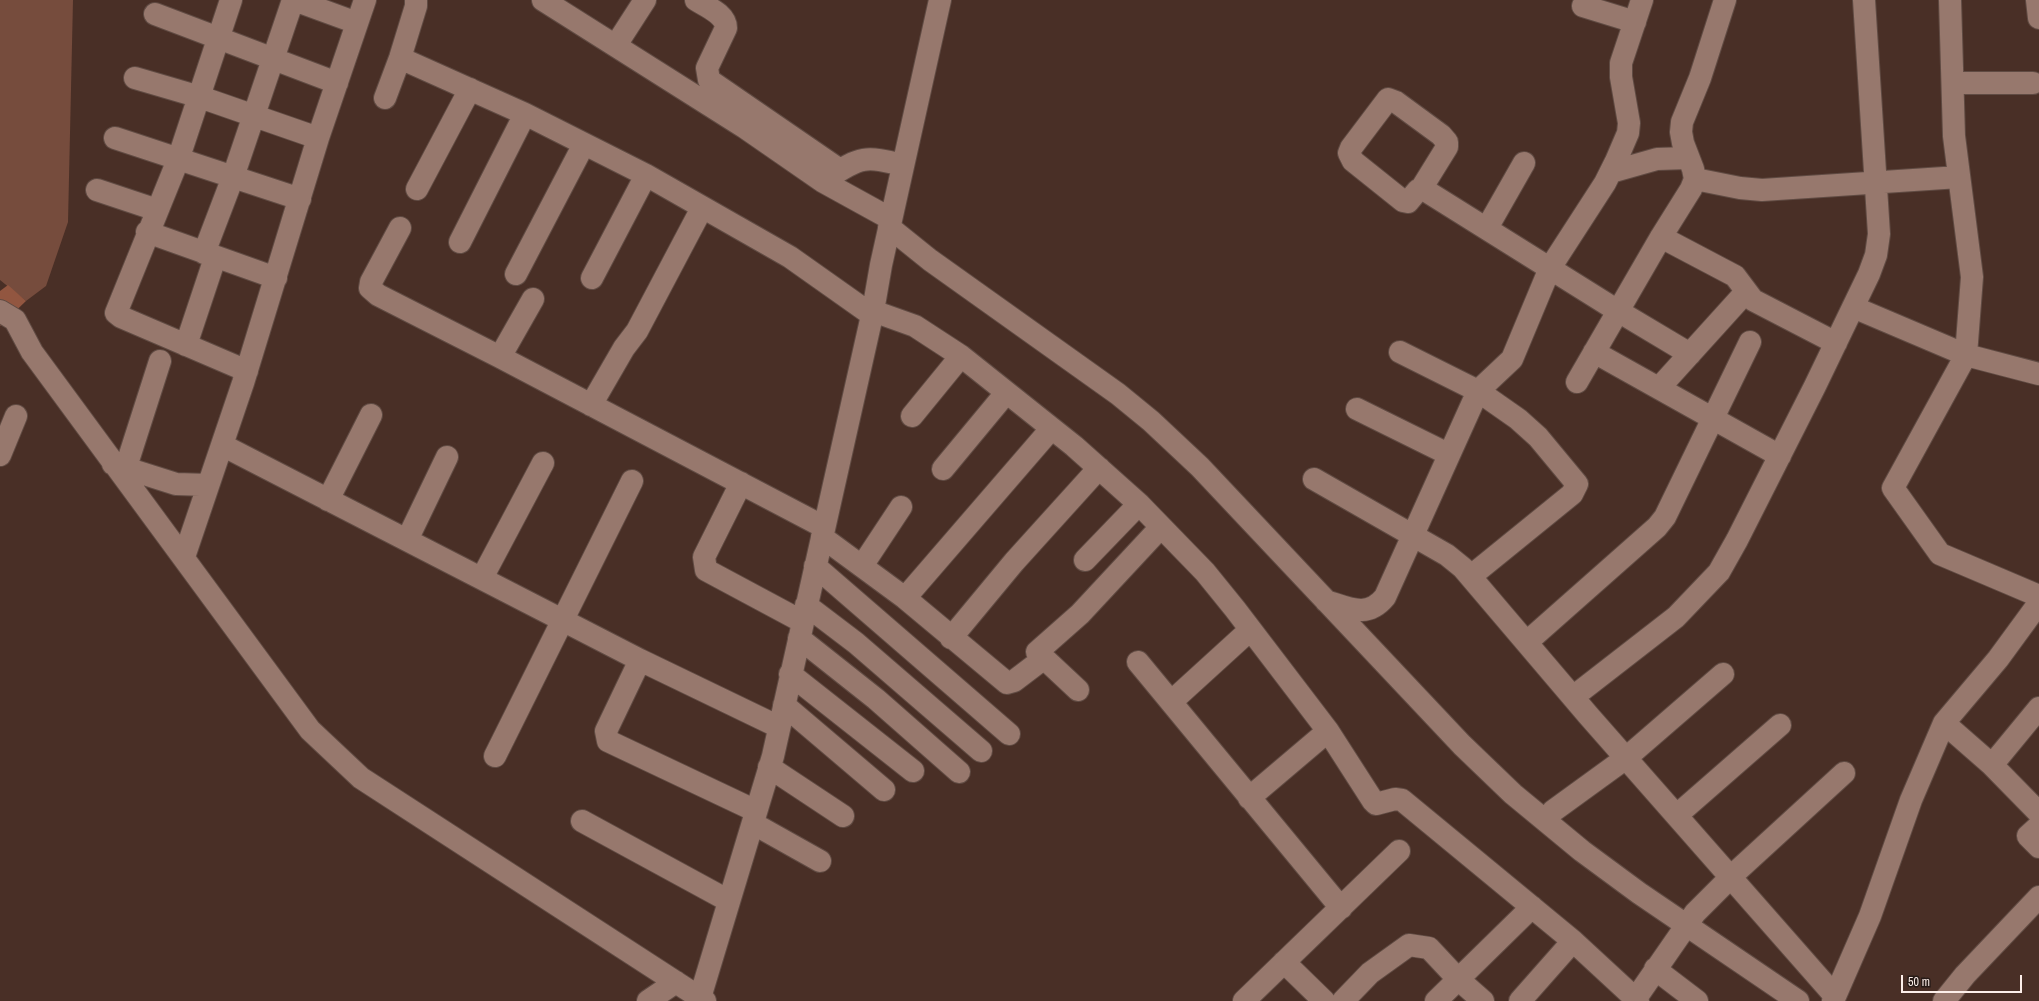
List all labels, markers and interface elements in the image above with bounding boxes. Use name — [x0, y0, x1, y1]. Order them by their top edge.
scale bar — [1903, 967, 2024, 993]
text: 50 m — [1908, 974, 1930, 990]

